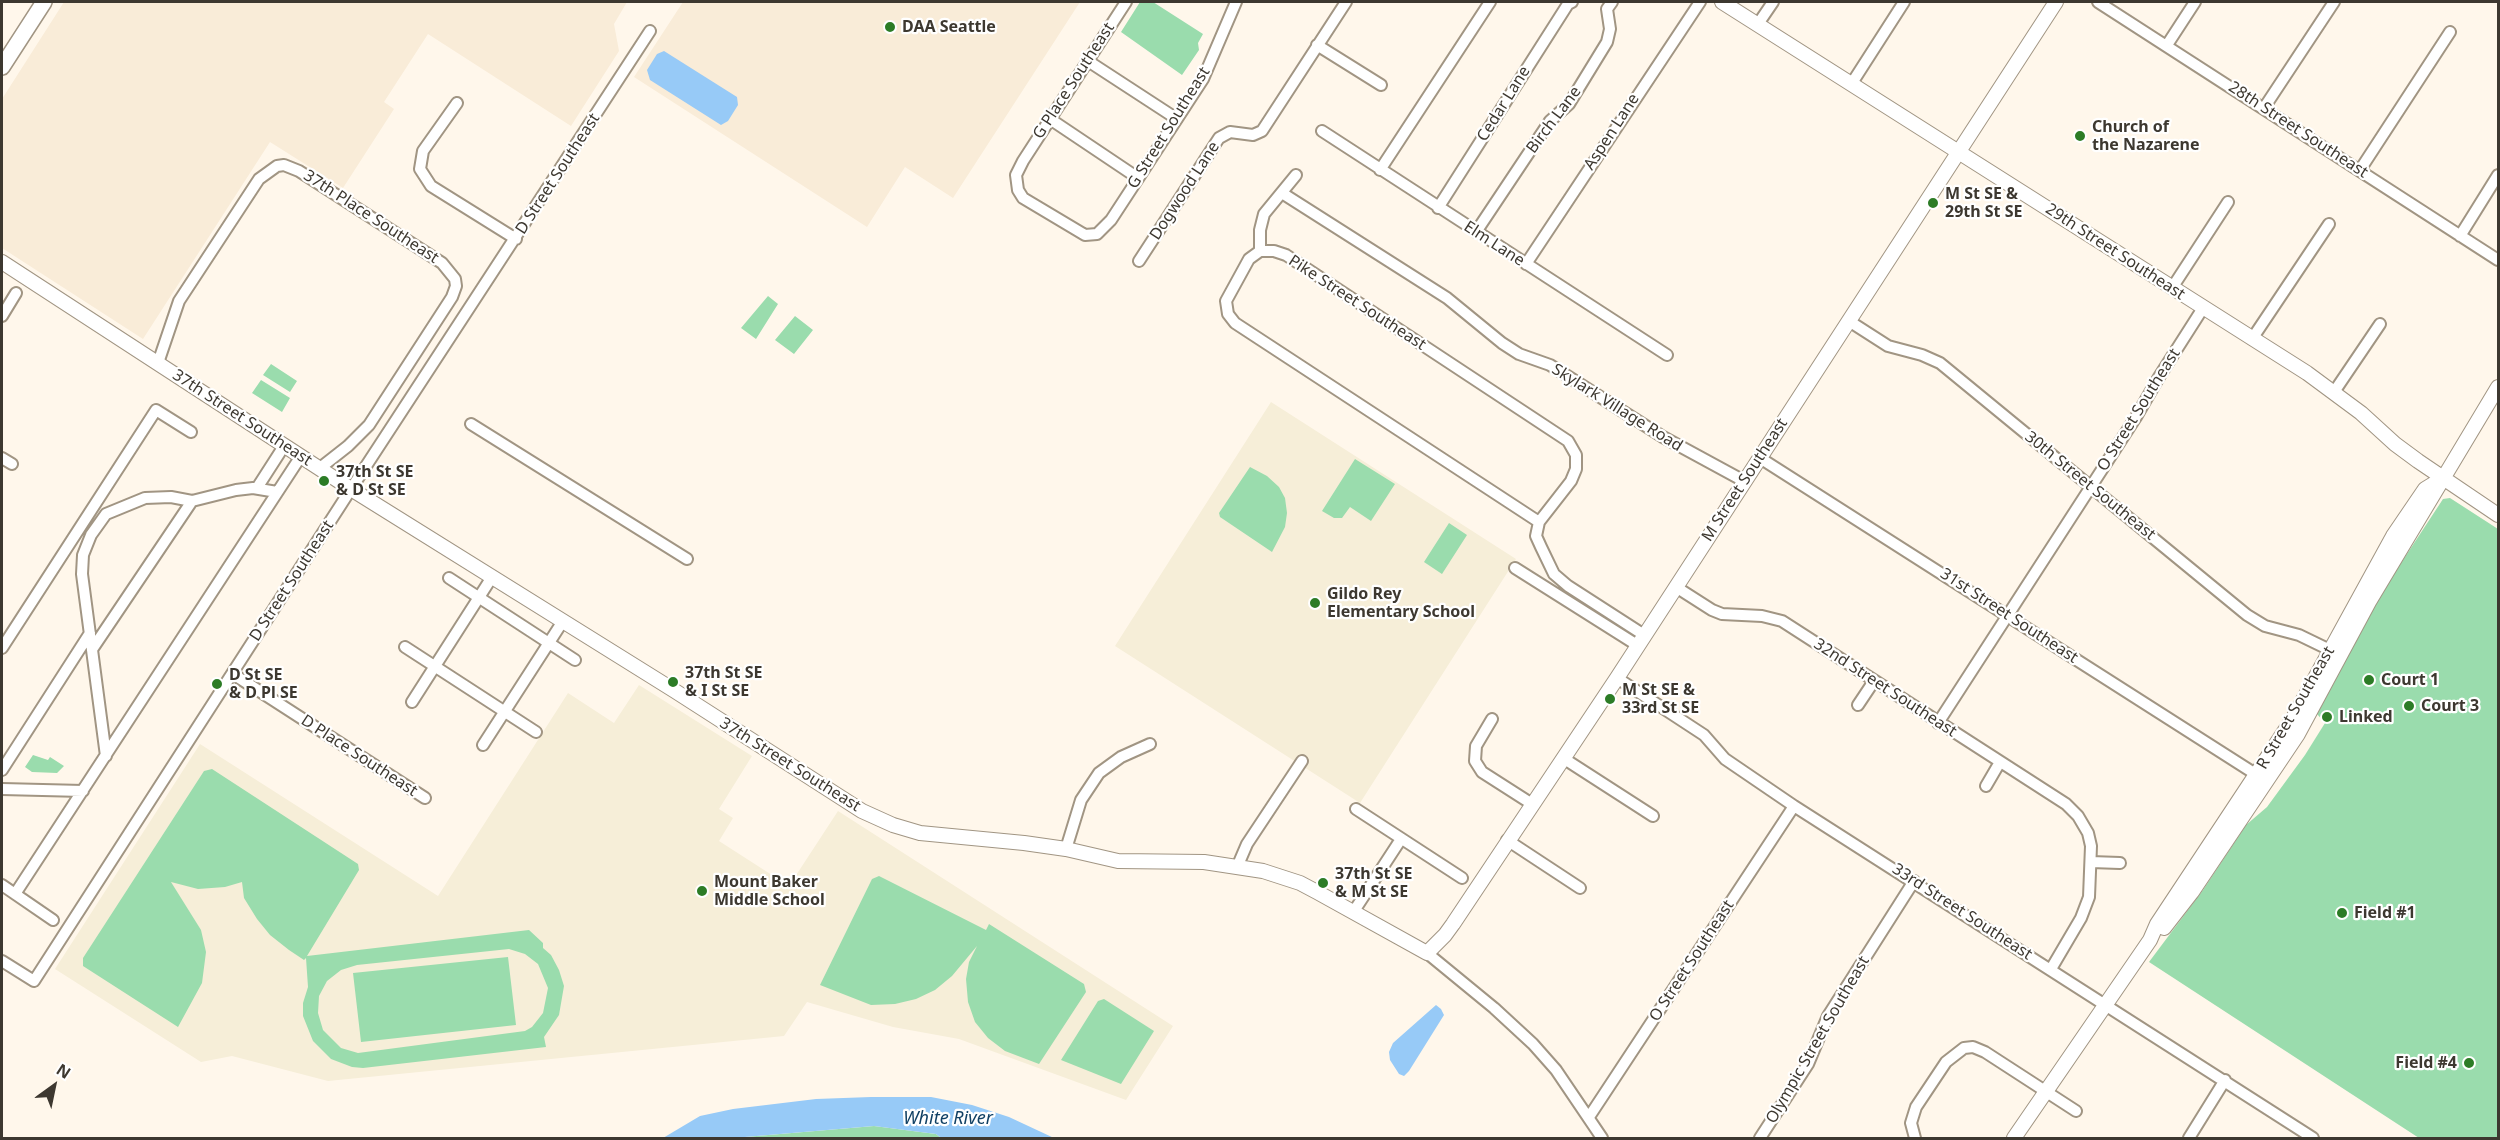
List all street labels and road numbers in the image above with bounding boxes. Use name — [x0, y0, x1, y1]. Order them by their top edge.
street label: G Place Southeast — [1029, 19, 1119, 143]
street label: Cedar Lane — [1473, 63, 1535, 145]
street label: G Street Southeast — [1124, 64, 1214, 192]
street label: 28th Street Southeast — [2225, 78, 2371, 182]
street label: Birch Lane — [1523, 83, 1585, 157]
street label: Aspen Lane — [1580, 90, 1644, 174]
street label: D Street Southeast — [512, 110, 604, 238]
street label: Dogwood Lane — [1146, 138, 1224, 244]
street label: 37th Place Southeast — [300, 166, 442, 268]
street label: 29th Street Southeast — [2042, 200, 2188, 304]
street label: Elm Lane — [1460, 217, 1528, 271]
street label: Pike Street Southeast — [1285, 251, 1429, 355]
street label: O Street Southeast — [2094, 345, 2184, 475]
street label: Skylark Village Road — [1548, 360, 1686, 456]
street label: 37th Street Southeast — [169, 366, 315, 470]
street label: M Street Southeast — [1698, 415, 1792, 545]
street label: 30th Street Southeast — [2021, 427, 2159, 545]
street label: D Street Southeast — [246, 517, 338, 645]
street label: 31st Street Southeast — [1937, 564, 2081, 668]
street label: 32nd Street Southeast — [1810, 635, 1960, 741]
street label: R Street Southeast — [2253, 643, 2339, 773]
street label: D Place Southeast — [297, 711, 421, 801]
street label: 37th Street Southeast — [716, 714, 864, 816]
street label: 33rd Street Southeast — [1888, 860, 2036, 964]
street label: O Street Southeast — [1646, 897, 1738, 1025]
street label: Olympic Street Southeast — [1762, 953, 1874, 1127]

